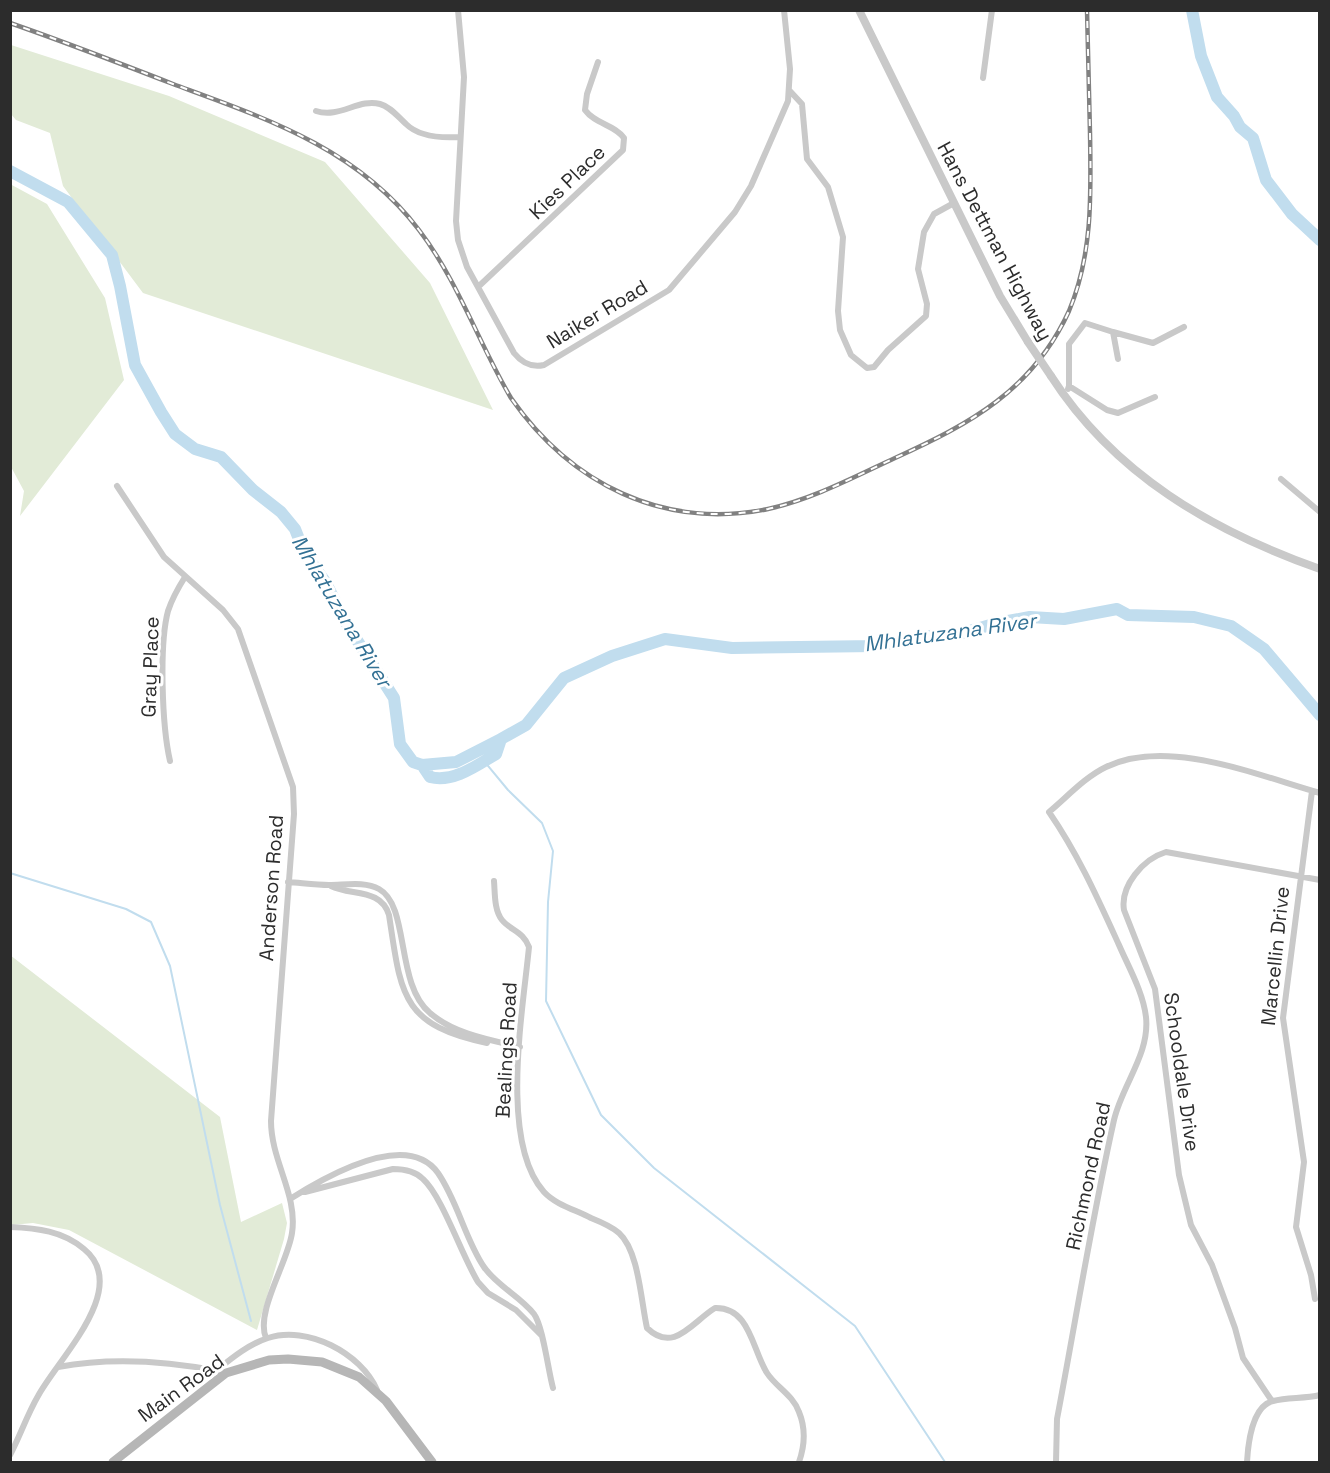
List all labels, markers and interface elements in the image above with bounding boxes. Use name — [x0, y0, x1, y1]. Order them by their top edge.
street label: Hans Dettman Highway — [931, 137, 1059, 345]
street label: Kies Place — [523, 139, 611, 225]
street label: Naiker Road — [542, 274, 652, 354]
water label: Mhlatuzana River — [286, 530, 399, 694]
water label: Mhlatuzana River — [862, 606, 1040, 657]
street label: Gray Place — [135, 616, 165, 718]
street label: Anderson Road — [253, 814, 289, 962]
street label: Marcellin Drive — [1255, 885, 1295, 1027]
street label: Bealings Road — [489, 981, 523, 1119]
street label: Schooldale Drive — [1158, 991, 1206, 1153]
street label: Richmond Road — [1060, 1100, 1116, 1252]
street label: Main Road — [133, 1348, 229, 1428]

